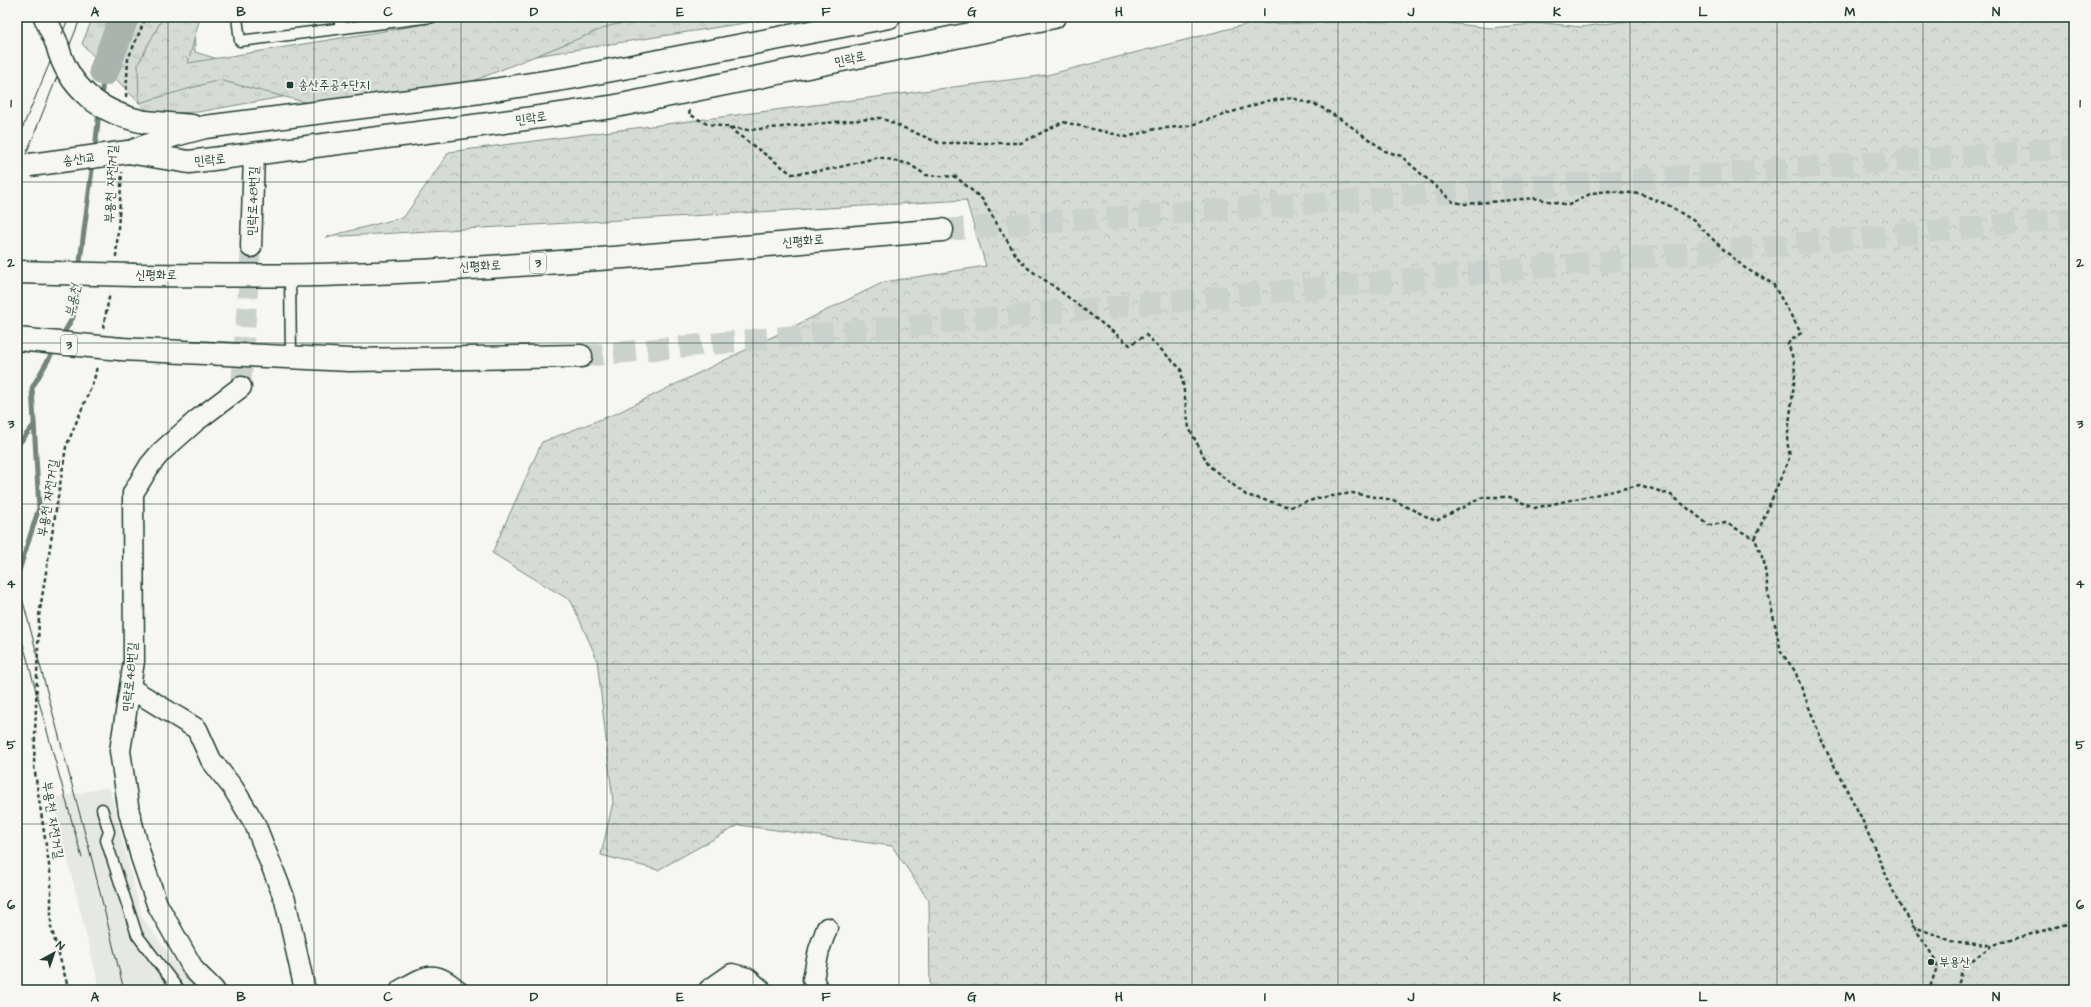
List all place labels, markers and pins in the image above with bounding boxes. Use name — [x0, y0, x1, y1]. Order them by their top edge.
place label: 송산주공4단지 — [298, 76, 370, 94]
marker: 송산주공4단지 — [285, 80, 295, 90]
place label: 부용산 — [1939, 953, 1970, 971]
marker: 부용산 — [1926, 957, 1936, 967]

